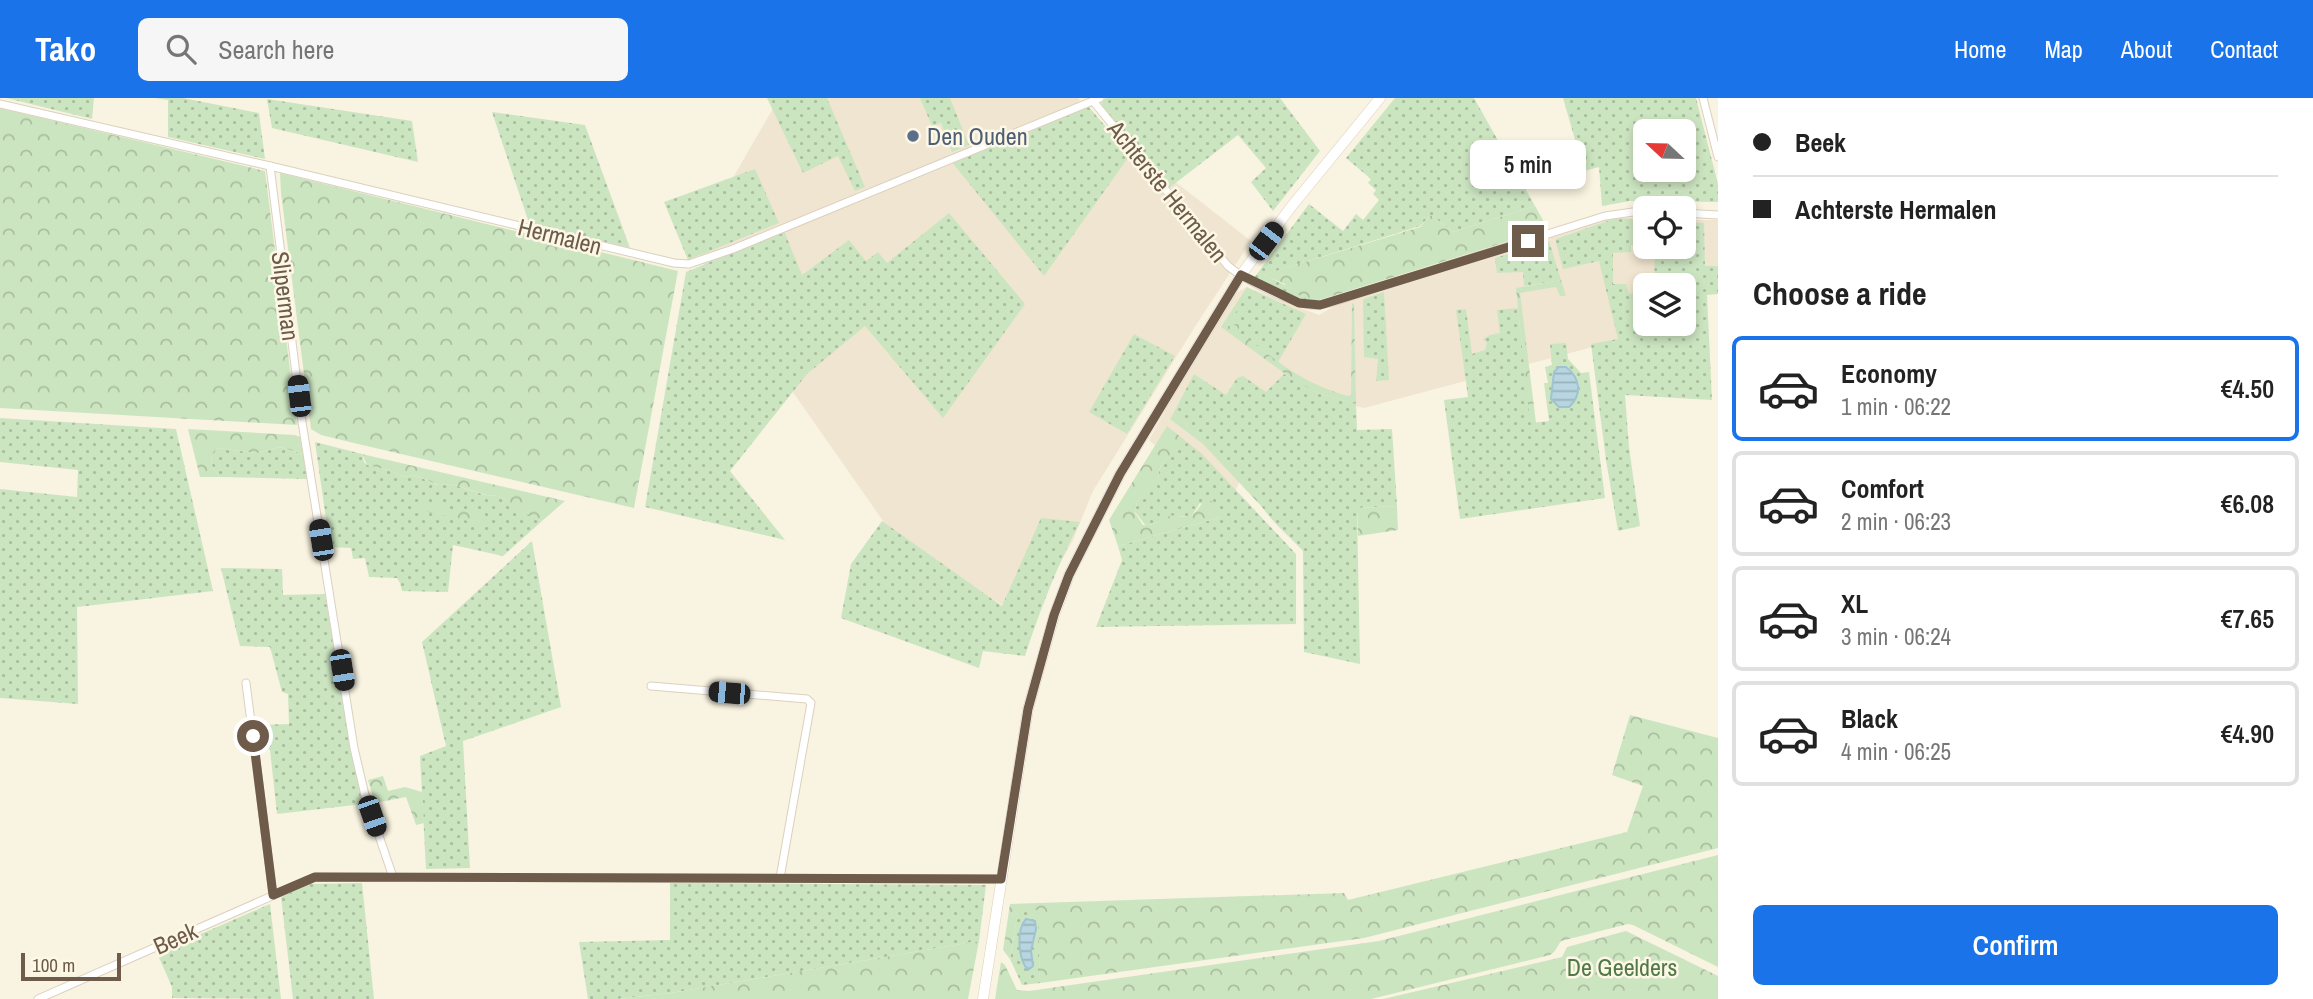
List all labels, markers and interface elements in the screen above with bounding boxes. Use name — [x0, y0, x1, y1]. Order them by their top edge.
search box — [138, 18, 628, 81]
text: Tako — [35, 27, 96, 71]
icon: search — [162, 30, 200, 68]
text: Search here — [218, 32, 334, 67]
text: Home — [1954, 33, 2006, 65]
text: Map — [2044, 33, 2083, 65]
text: About — [2121, 33, 2172, 65]
text: Contact — [2210, 33, 2278, 65]
street label: Achterste Hermalen — [1100, 113, 1235, 269]
north arrow — [1633, 119, 1696, 182]
map controls — [1633, 119, 1696, 336]
place label: Den Ouden — [927, 120, 1028, 152]
text: Beek — [1795, 125, 1846, 160]
marker: Den Ouden — [905, 128, 921, 144]
callout: 5 min — [1470, 139, 1586, 188]
text: 5 min — [1504, 149, 1552, 180]
text: Achterste Hermalen — [1795, 192, 1996, 227]
button: locate — [1633, 196, 1696, 259]
street label: Hermalen — [515, 210, 605, 262]
car — [1245, 218, 1288, 264]
route end — [1512, 225, 1544, 257]
street label: Sliperman — [265, 250, 307, 342]
text: Choose a ride — [1753, 272, 1927, 315]
button: layers — [1633, 273, 1696, 336]
text: Economy — [1841, 356, 1937, 391]
icon: car — [1757, 357, 1820, 420]
text: €4.50 — [2221, 371, 2274, 406]
car — [287, 374, 312, 418]
text: 1 min · 06:22 — [1841, 391, 1951, 422]
text: Comfort — [1841, 471, 1924, 506]
icon: car — [1757, 472, 1820, 535]
text: €6.08 — [2221, 486, 2274, 521]
text: 2 min · 06:23 — [1841, 506, 1951, 537]
car — [308, 518, 335, 562]
text: XL — [1841, 586, 1868, 621]
icon: car — [1757, 587, 1820, 650]
text: €7.65 — [2221, 601, 2274, 636]
text: 3 min · 06:24 — [1841, 621, 1951, 652]
car — [329, 648, 356, 692]
car — [708, 681, 751, 705]
text: Black — [1841, 701, 1898, 736]
icon: car — [1757, 702, 1820, 765]
text: €4.90 — [2221, 716, 2274, 751]
route start — [237, 720, 269, 752]
text: 4 min · 06:25 — [1841, 736, 1951, 767]
car — [356, 793, 389, 839]
button: Confirm — [1753, 905, 2278, 985]
street label: Beek — [148, 914, 202, 962]
scale bar — [21, 950, 121, 982]
park label: De Geelders — [1567, 951, 1677, 983]
text: 100 m — [32, 952, 75, 978]

